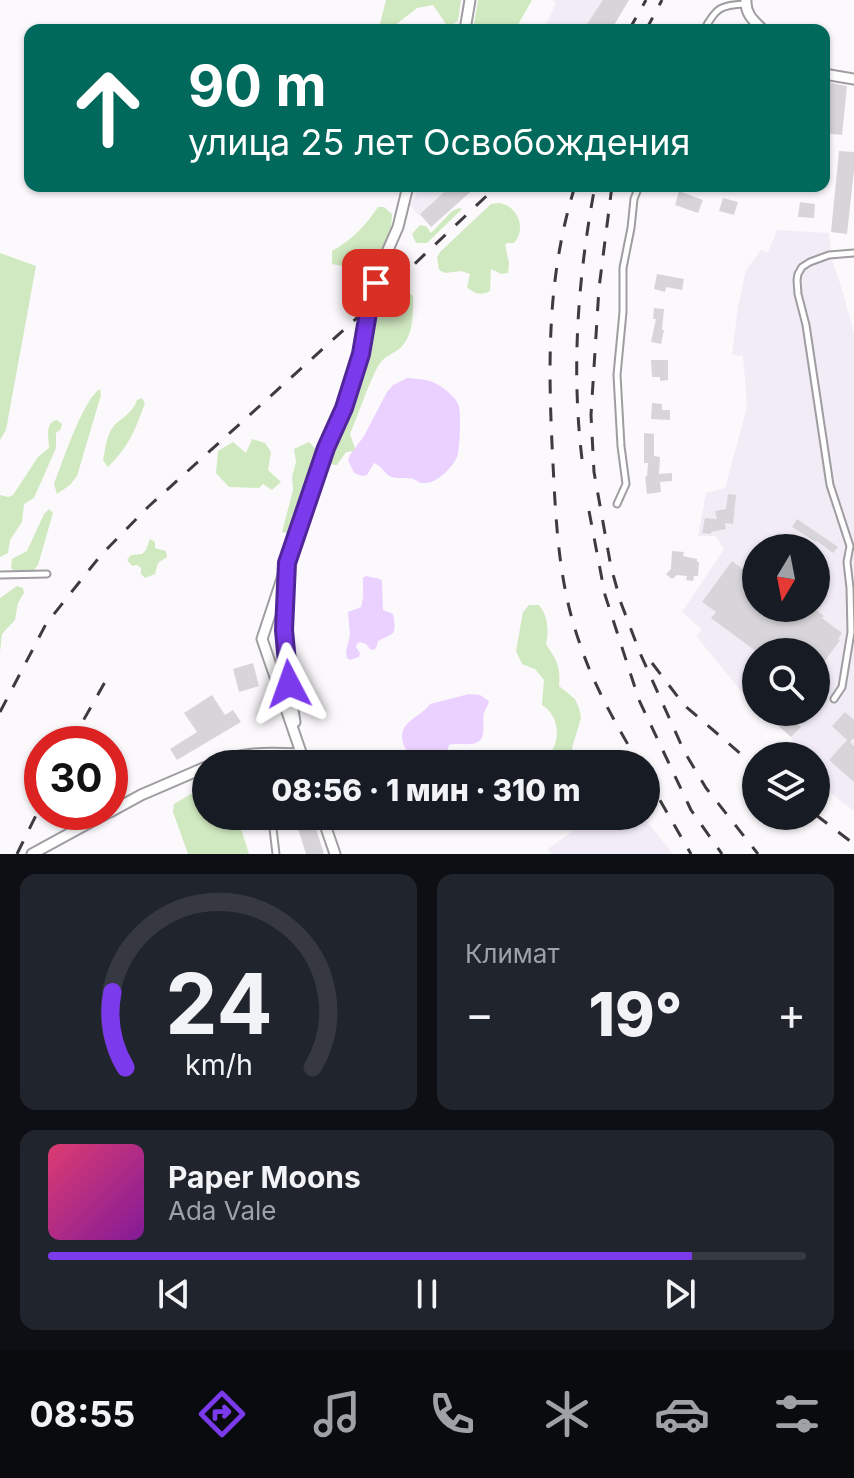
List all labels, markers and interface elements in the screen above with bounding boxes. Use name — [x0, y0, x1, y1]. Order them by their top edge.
text: 90 m — [188, 52, 327, 120]
icon: ahead — [56, 56, 160, 160]
text: улица 25 лет Освобождения — [188, 120, 690, 164]
pin — [342, 249, 410, 317]
icon: arrive — [354, 261, 398, 305]
north arrow — [742, 534, 830, 622]
map controls — [742, 534, 830, 830]
button: search — [742, 638, 830, 726]
position arrow — [247, 642, 331, 726]
speed limit sign: 30 — [24, 726, 128, 830]
button: layers — [742, 742, 830, 830]
text: 08:56 · 1 мин · 310 m — [272, 772, 580, 808]
text: Климат — [465, 938, 560, 969]
text: 24 — [165, 953, 272, 1054]
text: 19° — [589, 978, 682, 1050]
text: − — [465, 987, 494, 1041]
text: + — [777, 987, 806, 1041]
text: km/h — [185, 1047, 252, 1082]
text: Paper Moons — [168, 1159, 361, 1195]
text: Ada Vale — [168, 1195, 276, 1226]
icon: previous — [152, 1272, 196, 1316]
icon: pause — [405, 1272, 449, 1316]
icon: next — [658, 1272, 702, 1316]
icon: directions — [194, 1386, 250, 1442]
icon: music — [309, 1386, 365, 1442]
icon: phone — [424, 1386, 480, 1442]
icon: climate — [539, 1386, 595, 1442]
icon: car — [654, 1386, 710, 1442]
icon: filters — [769, 1386, 825, 1442]
text: 08:55 — [29, 1392, 135, 1436]

